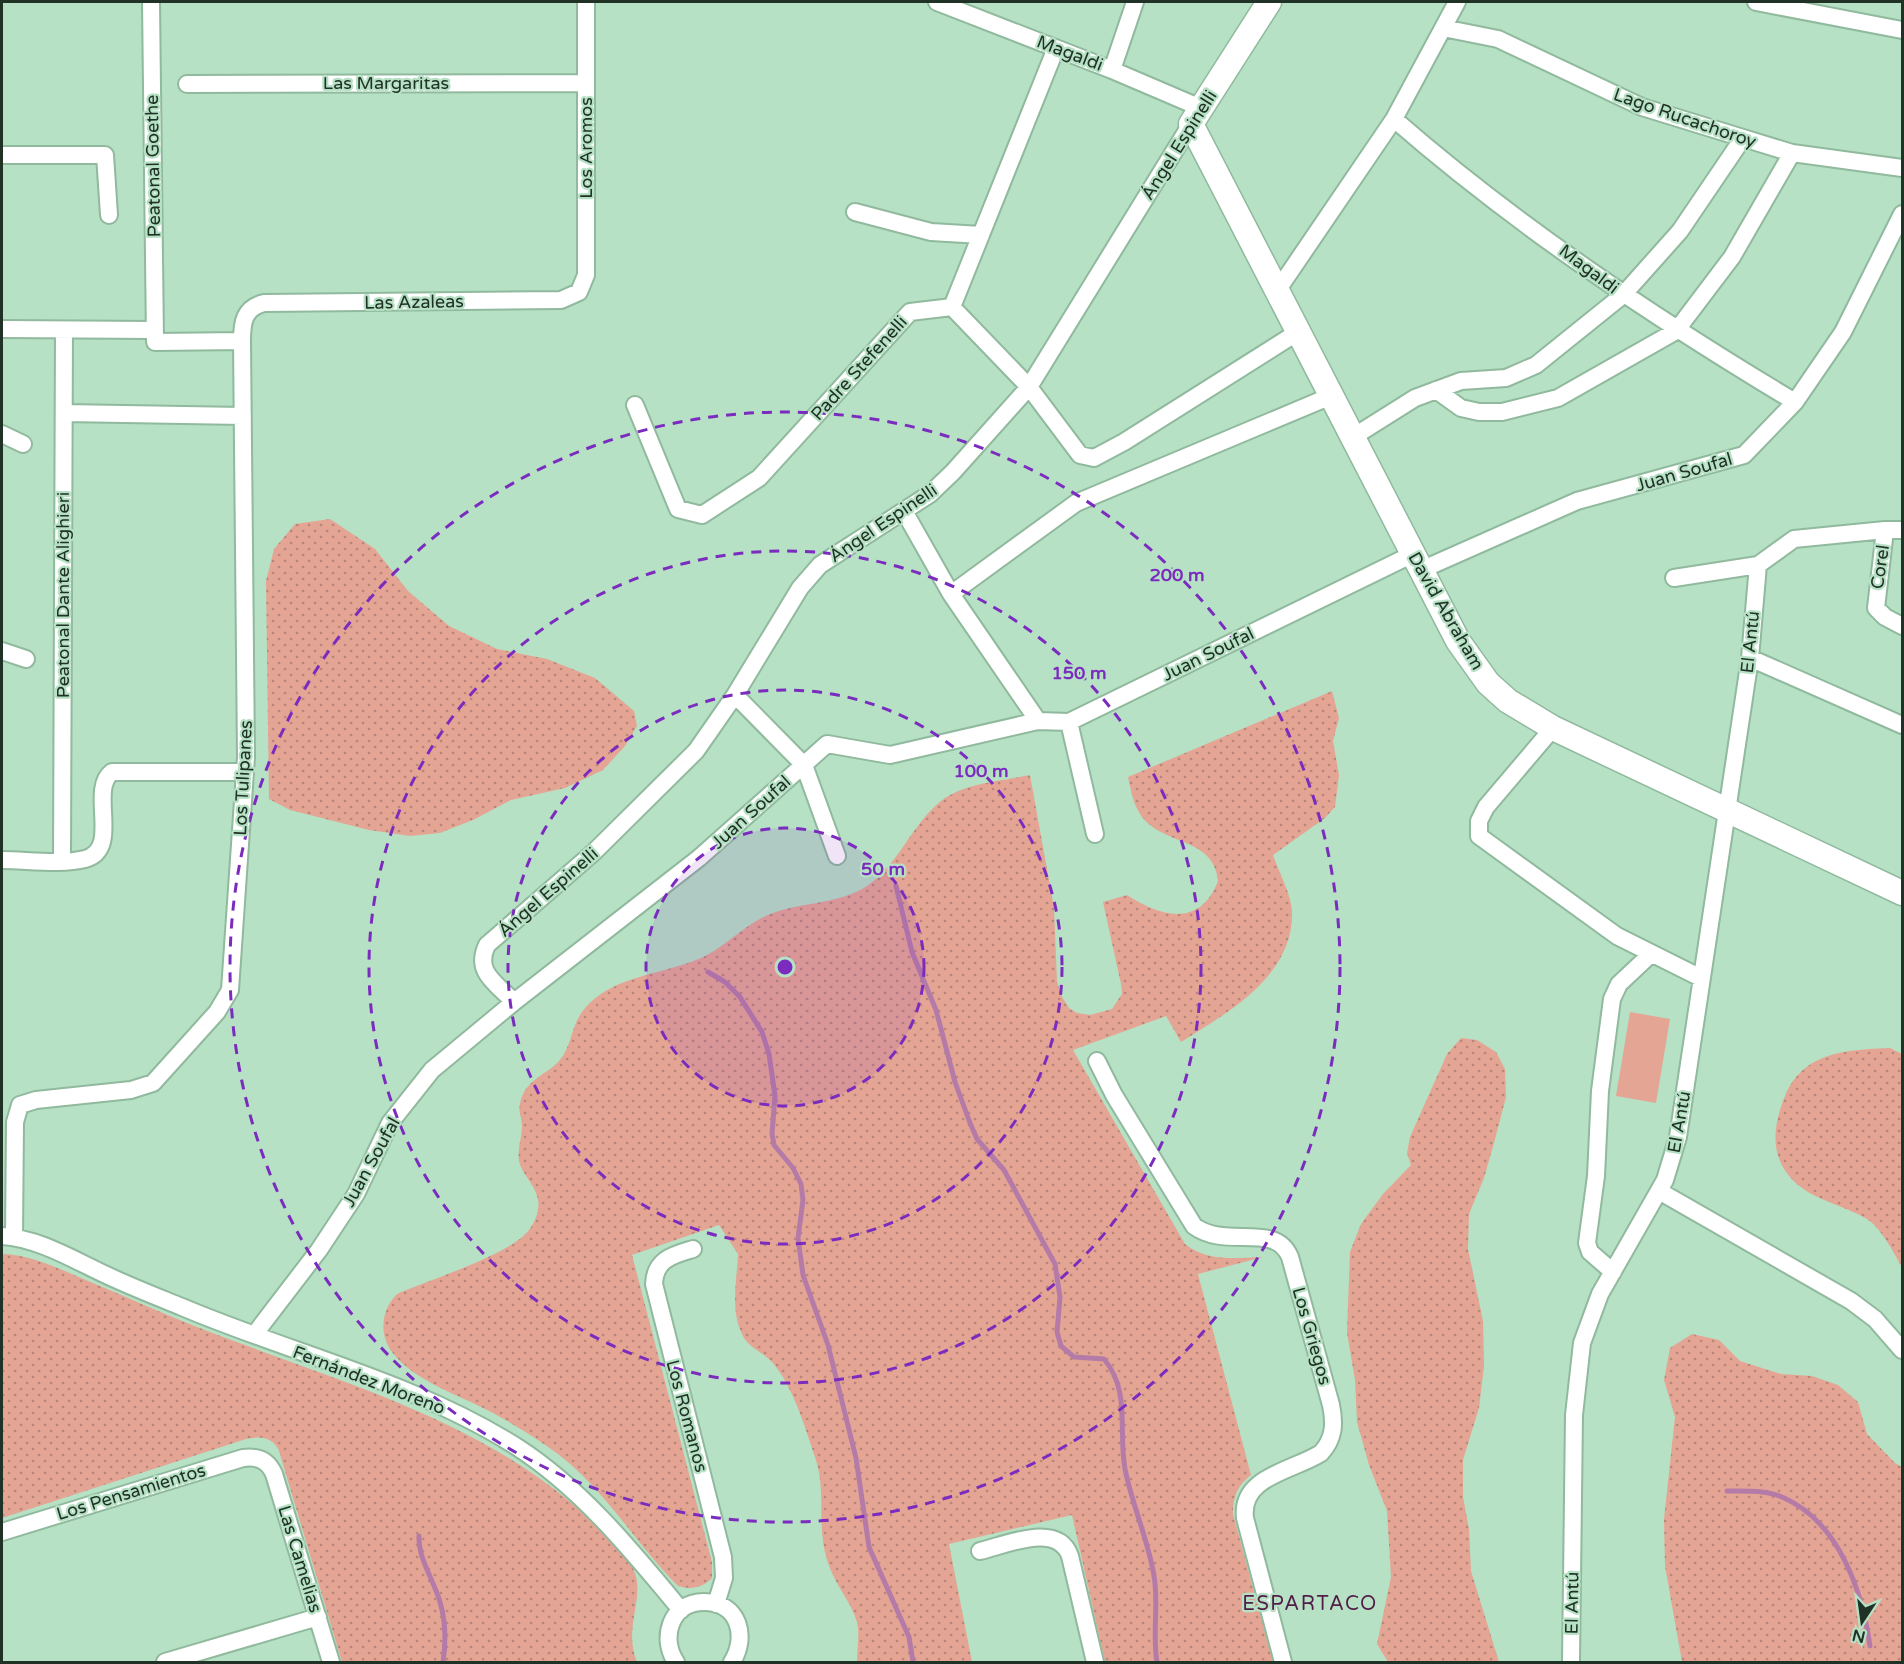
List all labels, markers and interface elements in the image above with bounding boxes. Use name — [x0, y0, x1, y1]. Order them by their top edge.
street label: Magaldi — [1034, 30, 1106, 76]
street label: Las Margaritas — [323, 72, 449, 94]
street label: Lago Rucachoroy — [1611, 83, 1760, 153]
street label: Ángel Espinelli — [1136, 86, 1222, 204]
street label: Peatonal Goethe — [141, 94, 165, 238]
street label: Los Aromos — [575, 97, 597, 199]
street label: Magaldi — [1555, 239, 1623, 299]
street label: Las Azaleas — [364, 290, 464, 314]
street label: Padre Stefenelli — [806, 311, 912, 425]
street label: Juan Soufal — [1633, 448, 1735, 496]
street label: Ángel Espinelli — [825, 479, 941, 567]
street label: Peatonal Dante Alighieri — [52, 492, 74, 698]
street label: Corel — [1866, 543, 1894, 591]
street label: David Abraham — [1403, 548, 1489, 674]
text: 200 m — [1149, 564, 1205, 586]
street label: El Antú — [1736, 610, 1764, 674]
street label: Juan Soufal — [1159, 622, 1257, 686]
text: 150 m — [1051, 662, 1107, 684]
street label: Los Tulipanes — [229, 720, 257, 836]
text: 100 m — [953, 760, 1009, 782]
street label: Juan Soufal — [707, 771, 795, 853]
street label: Ángel Espinelli — [493, 843, 603, 941]
text: 50 m — [861, 858, 905, 880]
centre of rings — [775, 957, 795, 977]
street label: El Antú — [1663, 1089, 1695, 1155]
street label: Juan Soufal — [337, 1113, 405, 1211]
street label: Los Griegos — [1288, 1285, 1336, 1387]
street label: Fernández Moreno — [290, 1341, 448, 1419]
street label: Los Romanos — [661, 1357, 713, 1475]
street label: Los Pensamientos — [54, 1459, 208, 1525]
street label: Las Camelias — [273, 1503, 327, 1615]
street label: El Antú — [1560, 1572, 1584, 1634]
district label: ESPARTACO — [1242, 1592, 1378, 1616]
north arrow — [1832, 1592, 1892, 1652]
text: N — [1850, 1624, 1867, 1647]

